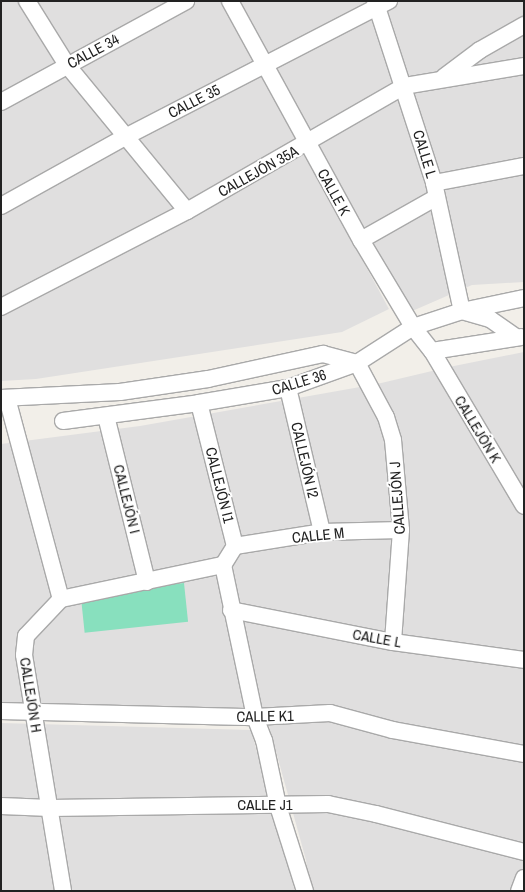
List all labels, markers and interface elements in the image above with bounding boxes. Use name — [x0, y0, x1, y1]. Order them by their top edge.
street label: CALLE 34 — [64, 30, 122, 72]
street label: CALLE 35 — [165, 80, 223, 122]
street label: CALLE L — [409, 128, 441, 180]
street label: CALLEJÓN 35A — [215, 142, 301, 200]
street label: CALLE K — [314, 166, 354, 218]
street label: CALLE 36 — [270, 365, 328, 399]
street label: CALLEJÓN K — [451, 392, 505, 466]
street label: CALLEJÓN I2 — [288, 420, 322, 500]
street label: CALLEJÓN I1 — [202, 445, 238, 525]
street label: CALLEJÓN J — [385, 461, 409, 535]
street label: CALLEJÓN I — [110, 463, 144, 535]
street label: CALLE M — [291, 523, 345, 547]
street label: CALLE L — [351, 625, 403, 651]
street label: CALLEJÓN H — [16, 656, 46, 734]
street label: CALLE K1 — [236, 707, 294, 725]
street label: CALLE J1 — [237, 796, 293, 814]

